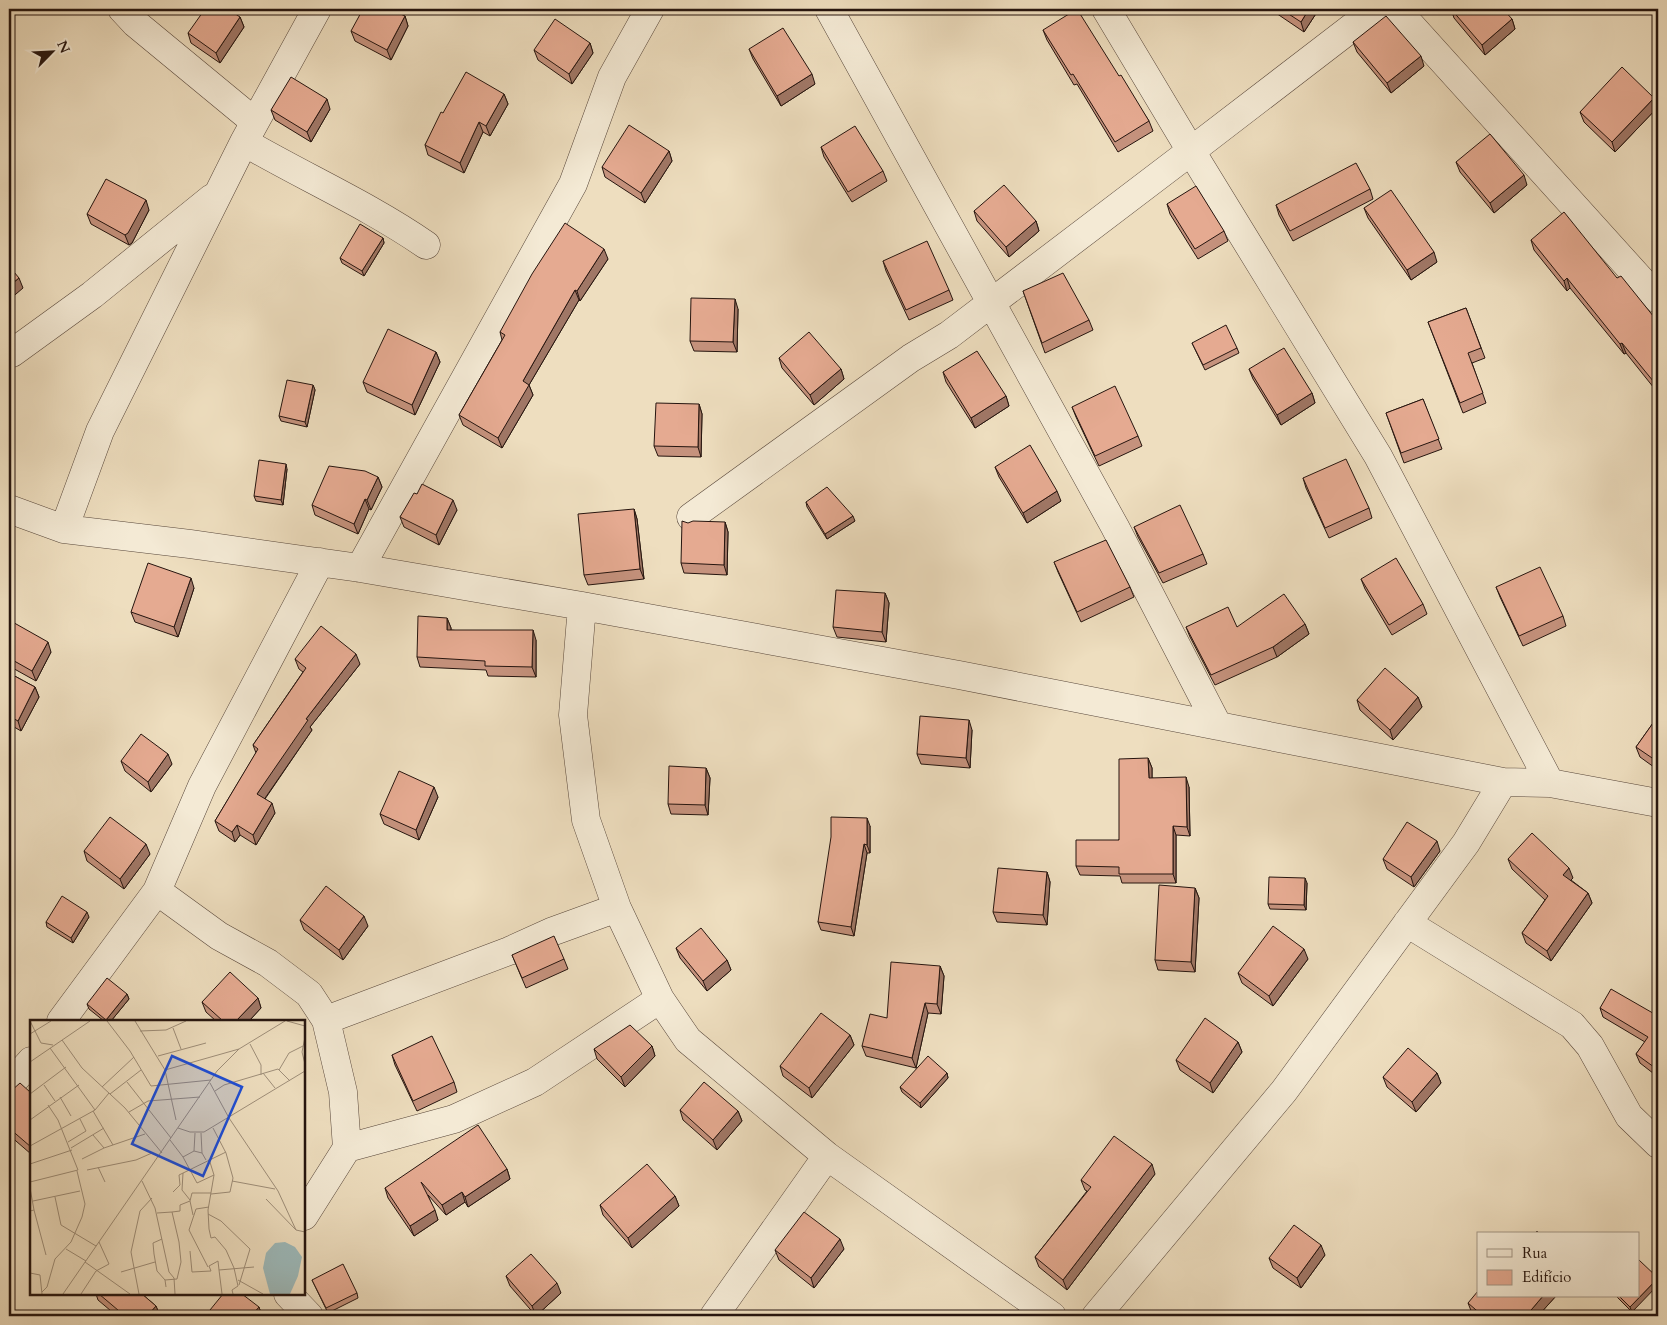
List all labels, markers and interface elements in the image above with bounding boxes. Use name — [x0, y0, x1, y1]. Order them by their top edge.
north arrow — [28, 28, 78, 78]
text: N — [52, 37, 75, 56]
inset map — [30, 1020, 305, 1295]
legend — [1477, 1232, 1640, 1298]
text: Rua — [1522, 1243, 1548, 1263]
text: Edifício — [1522, 1267, 1571, 1287]

